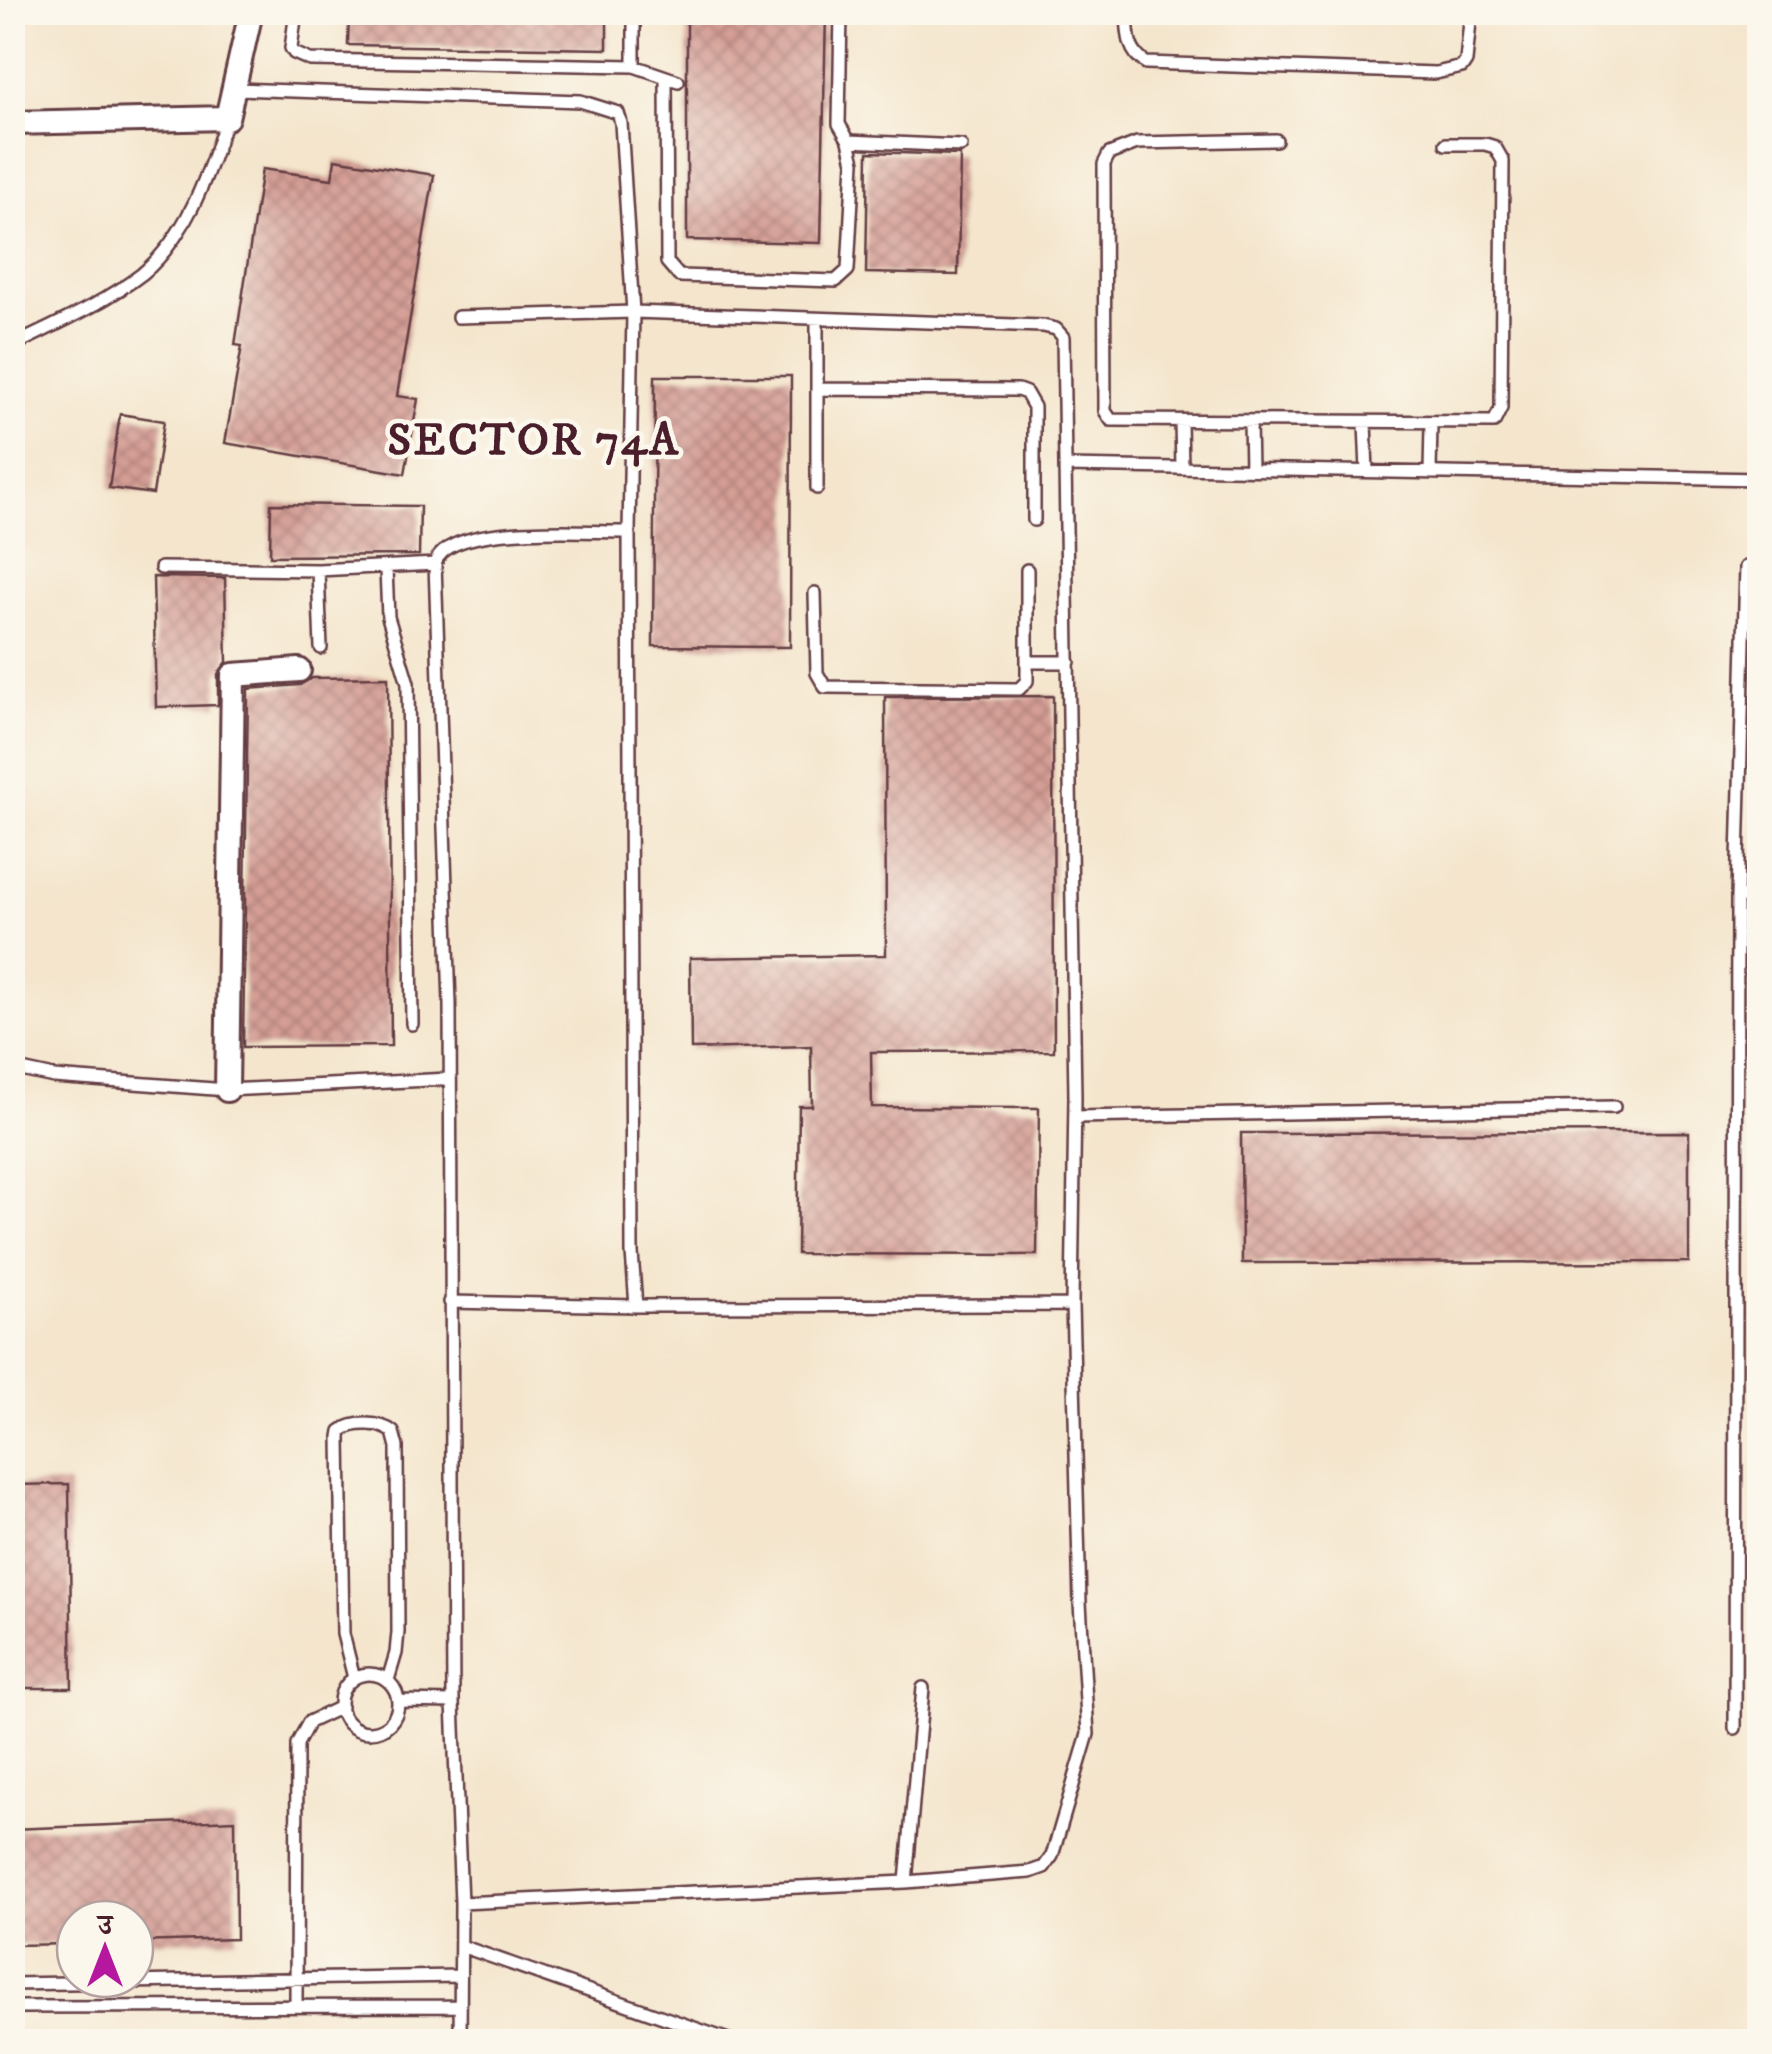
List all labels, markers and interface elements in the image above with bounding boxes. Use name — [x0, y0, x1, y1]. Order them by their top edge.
district label: SECTOR 74A — [387, 413, 681, 469]
north arrow — [55, 1899, 155, 1999]
text: उ — [96, 1908, 114, 1943]

